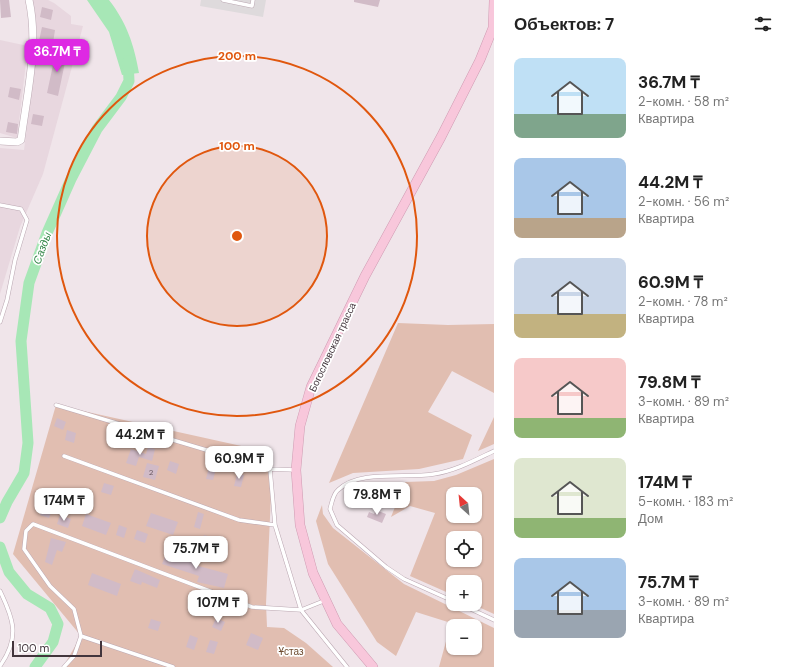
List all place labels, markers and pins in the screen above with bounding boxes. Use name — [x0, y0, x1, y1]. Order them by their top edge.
pin: 36.7M ₸ — [20, 39, 94, 73]
centre of rings — [230, 229, 244, 243]
pin: 44.2M ₸ — [103, 422, 177, 456]
pin: 60.9M ₸ — [202, 446, 276, 480]
pin: 79.8M ₸ — [340, 482, 414, 516]
pin: 174M ₸ — [31, 488, 97, 522]
pin: 75.7M ₸ — [159, 536, 233, 570]
pin: 107M ₸ — [185, 590, 251, 624]

